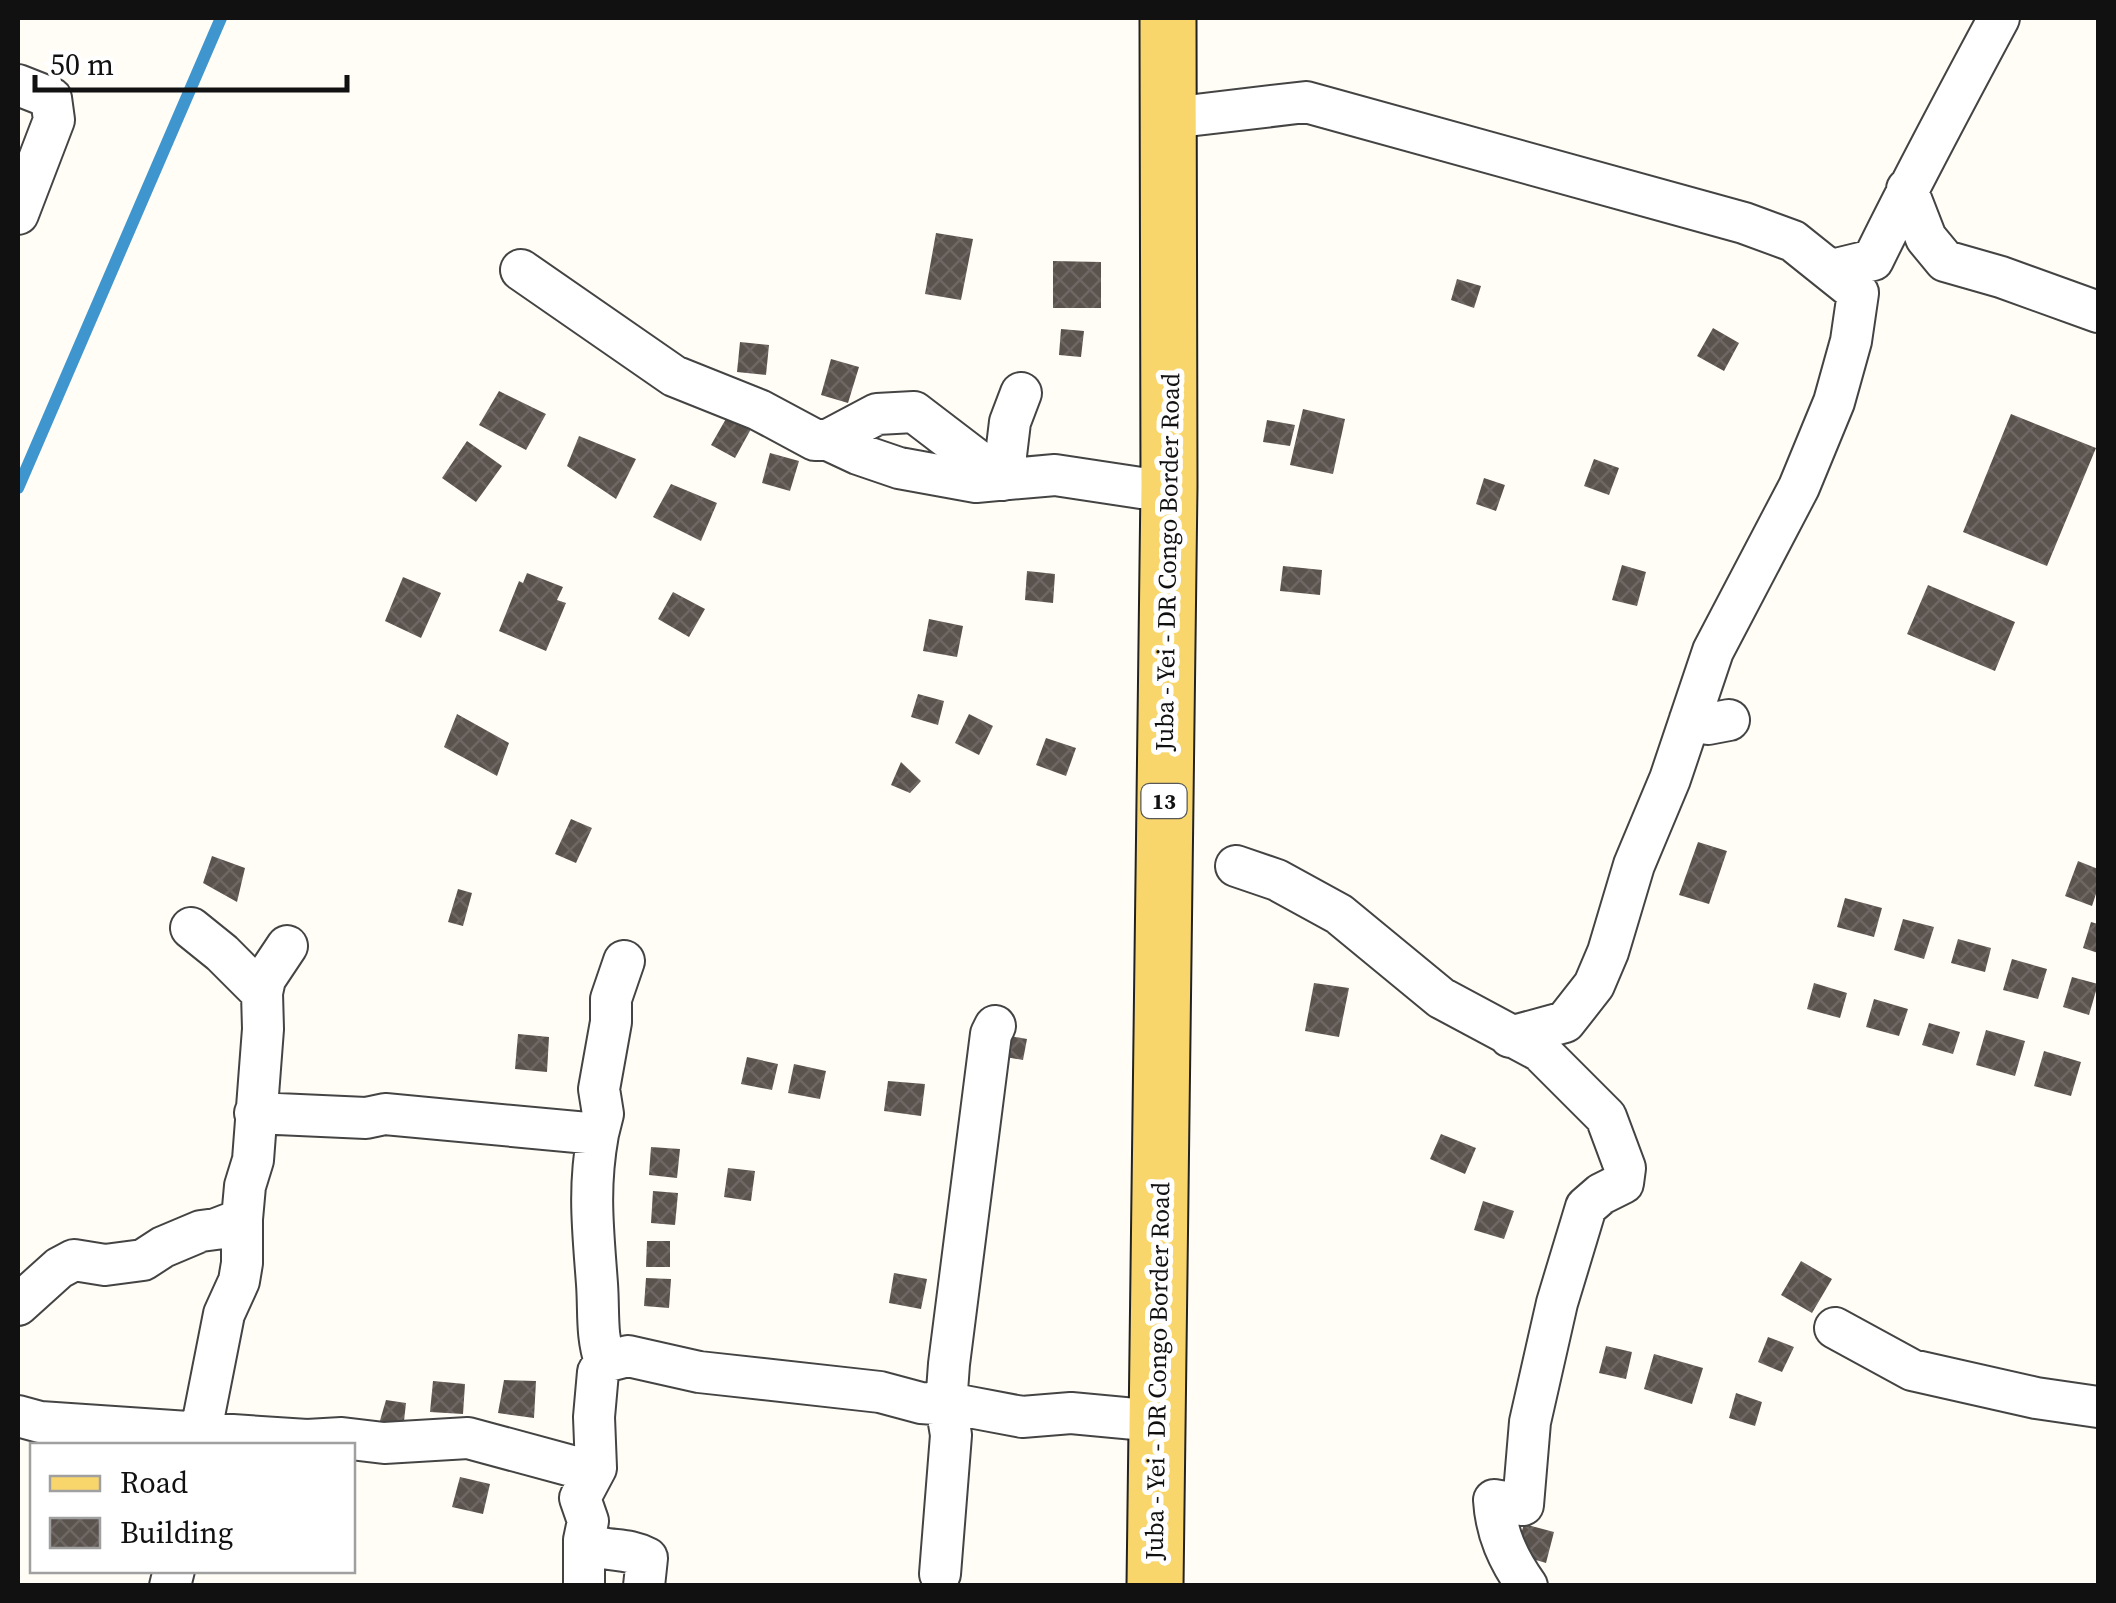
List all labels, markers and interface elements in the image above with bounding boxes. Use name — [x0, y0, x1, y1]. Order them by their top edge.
scale bar — [35, 30, 348, 92]
text: 50 m — [50, 44, 114, 85]
street label: Juba - Yei - DR Congo Border Road — [1147, 373, 1187, 752]
road number: 13 — [1142, 784, 1186, 818]
street label: Juba - Yei - DR Congo Border Road — [1137, 1182, 1177, 1561]
legend — [30, 1443, 355, 1573]
text: Road — [120, 1462, 188, 1503]
text: Building — [120, 1512, 233, 1553]

